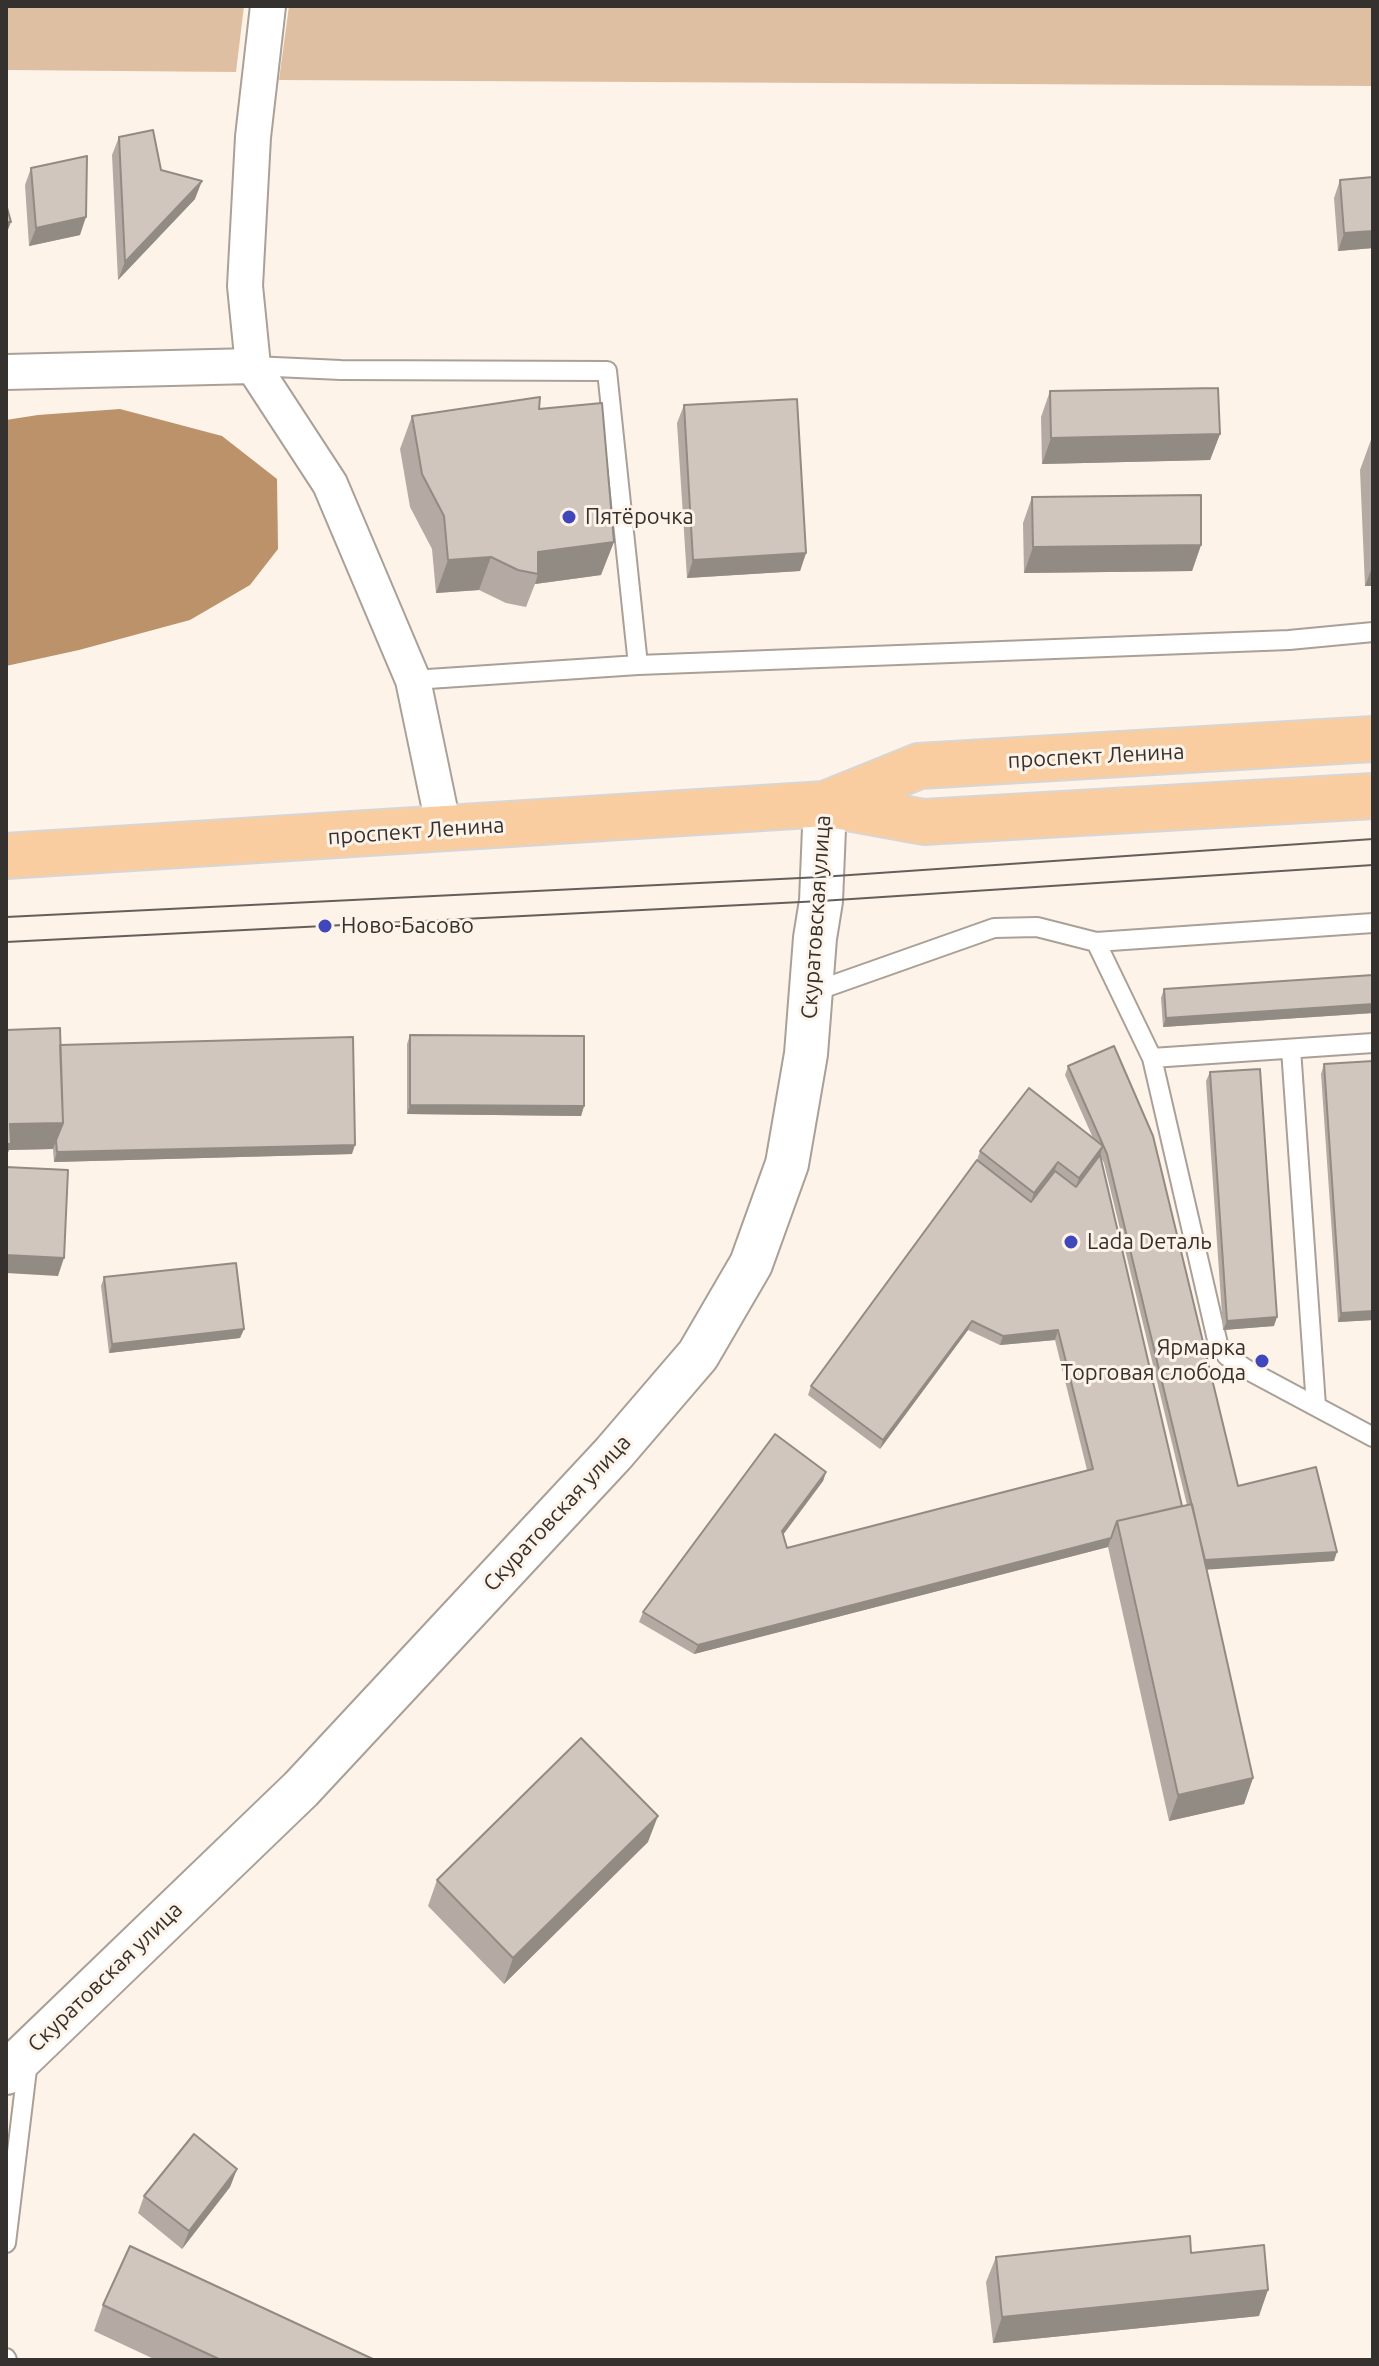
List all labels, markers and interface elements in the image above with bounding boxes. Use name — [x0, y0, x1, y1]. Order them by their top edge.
place label: Пятёрочка — [585, 504, 694, 530]
marker: Пятёрочка — [560, 508, 578, 526]
street label: проспект Ленина — [1007, 738, 1185, 774]
street label: проспект Ленина — [327, 812, 505, 850]
street label: Скуратовская улица — [796, 814, 836, 1020]
place label: Ново-Басово — [341, 913, 474, 939]
marker: Ново-Басово — [316, 917, 334, 935]
place label: Lada Dеталь — [1087, 1229, 1212, 1255]
marker: Lada Dеталь — [1062, 1233, 1080, 1251]
place label: Ярмарка Торговая слобода — [1061, 1335, 1246, 1386]
marker: Ярмарка Торговая слобода — [1253, 1352, 1271, 1370]
street label: Скуратовская улица — [478, 1429, 636, 1597]
street label: Скуратовская улица — [22, 1897, 188, 2057]

